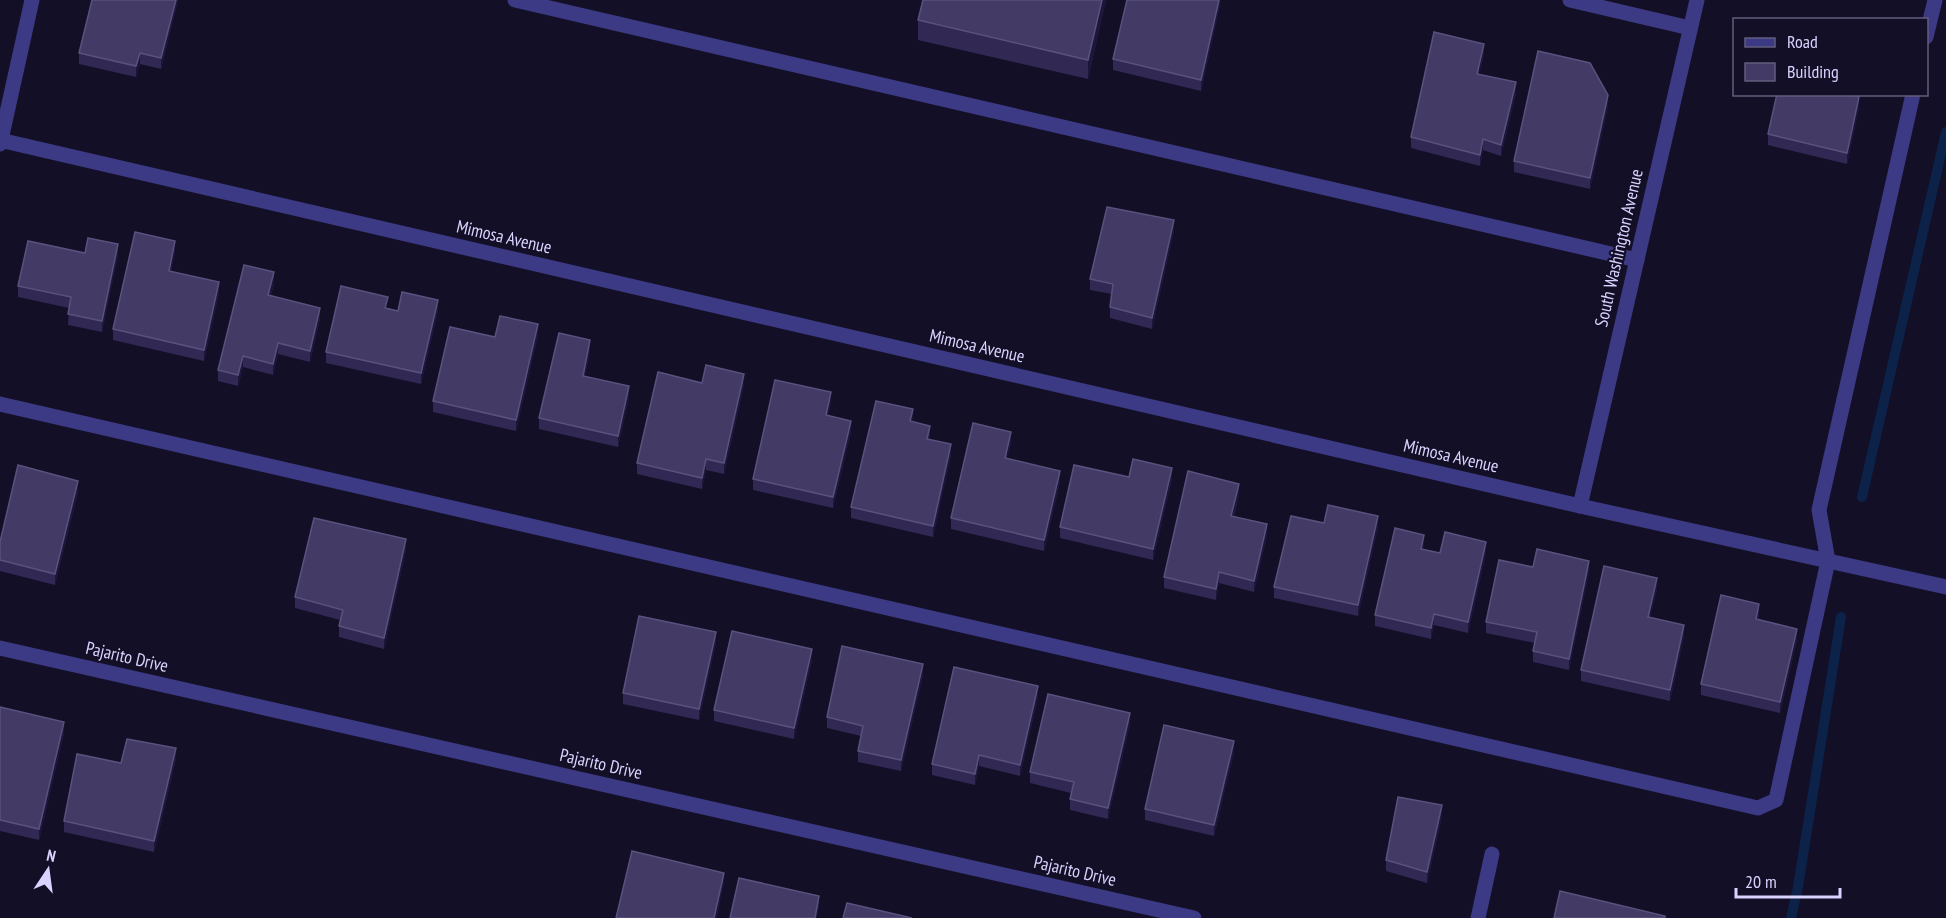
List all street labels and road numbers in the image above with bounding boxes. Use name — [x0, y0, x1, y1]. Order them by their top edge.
street label: South Washington Avenue — [1589, 167, 1648, 329]
street label: Mimosa Avenue — [454, 214, 554, 259]
street label: Mimosa Avenue — [927, 323, 1027, 368]
street label: Mimosa Avenue — [1401, 433, 1501, 478]
street label: Pajarito Drive — [84, 636, 171, 677]
street label: Pajarito Drive — [558, 743, 645, 784]
street label: Pajarito Drive — [1032, 850, 1119, 891]

